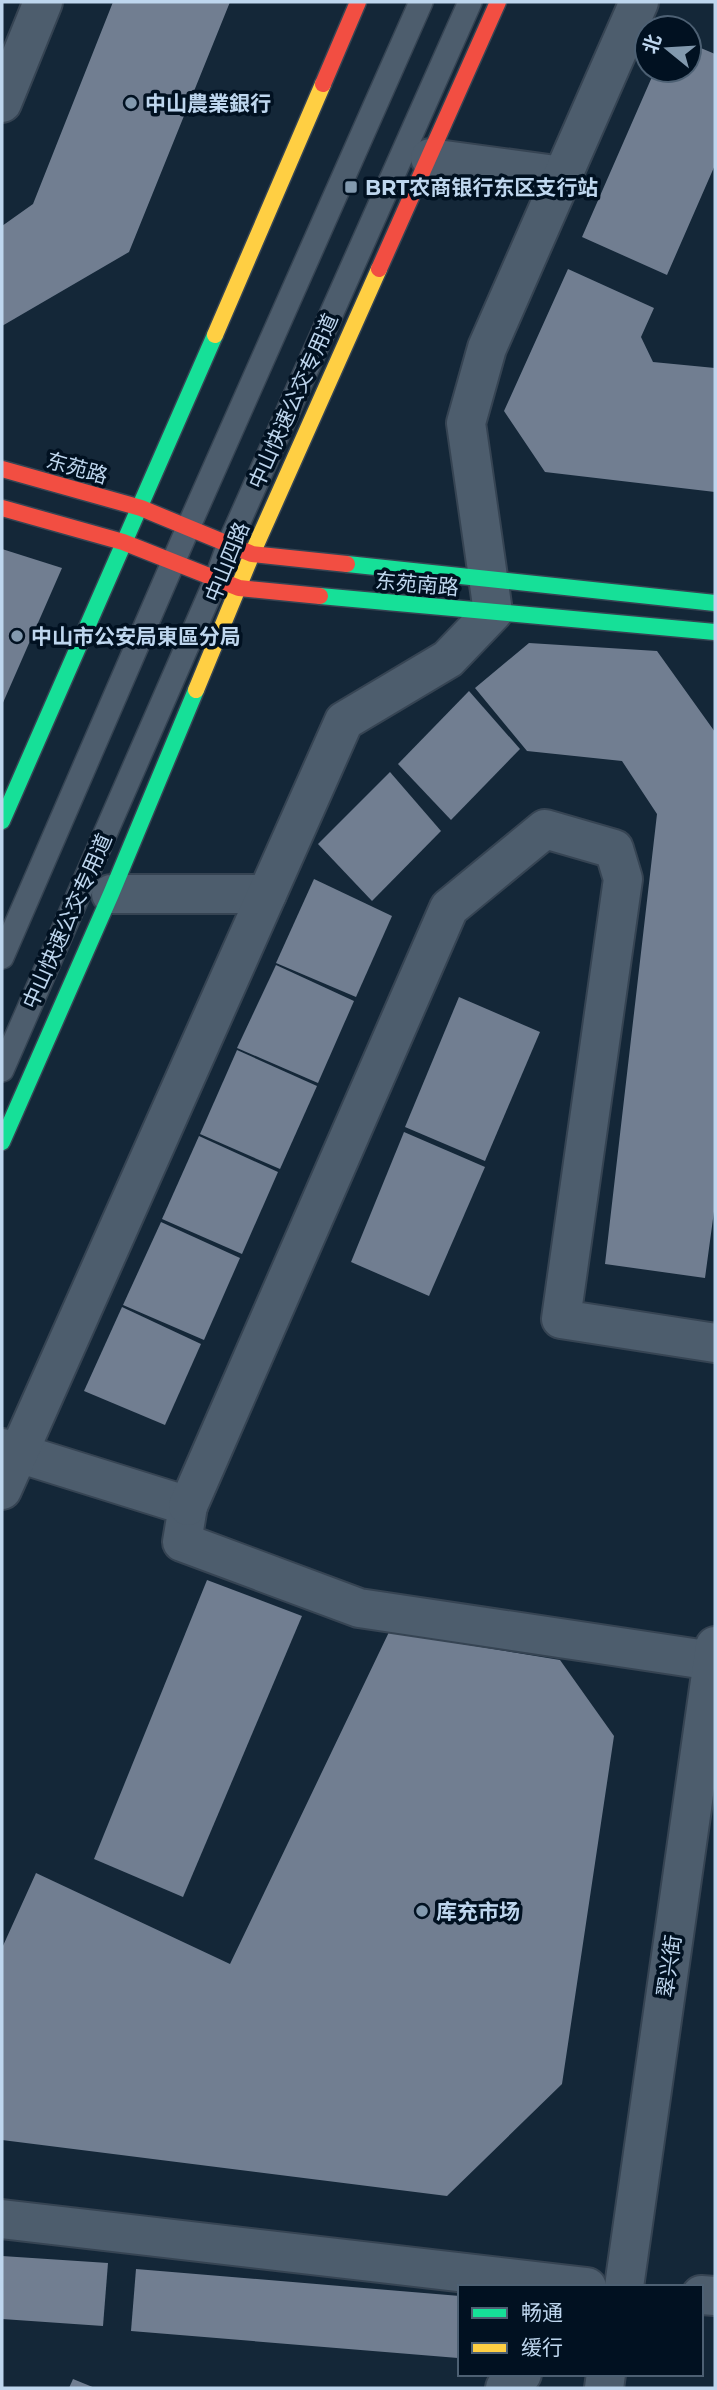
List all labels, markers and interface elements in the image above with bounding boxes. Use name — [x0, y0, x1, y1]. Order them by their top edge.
north arrow — [633, 14, 703, 84]
text: 北 — [638, 31, 666, 56]
place label: 中山農業銀行 — [145, 91, 271, 116]
marker: 中山農業銀行 — [123, 95, 139, 111]
place label: BRT农商银行东区支行站 — [365, 175, 598, 200]
marker: BRT农商银行东区支行站 — [343, 179, 359, 195]
street label: 中山快速公交专用道 — [243, 310, 343, 492]
street label: 东苑路 — [43, 447, 111, 489]
street label: 中山四路 — [200, 518, 254, 606]
street label: 东苑南路 — [374, 568, 460, 600]
place label: 中山市公安局東區分局 — [31, 624, 241, 649]
marker: 中山市公安局東區分局 — [9, 628, 25, 644]
street label: 中山快速公交专用道 — [17, 830, 117, 1012]
place label: 库充市场 — [436, 1899, 520, 1924]
marker: 库充市场 — [414, 1903, 430, 1919]
street label: 翠兴街 — [652, 1933, 686, 1999]
legend — [458, 2285, 703, 2376]
text: 畅通 — [521, 2300, 563, 2325]
text: 缓行 — [521, 2335, 563, 2360]

